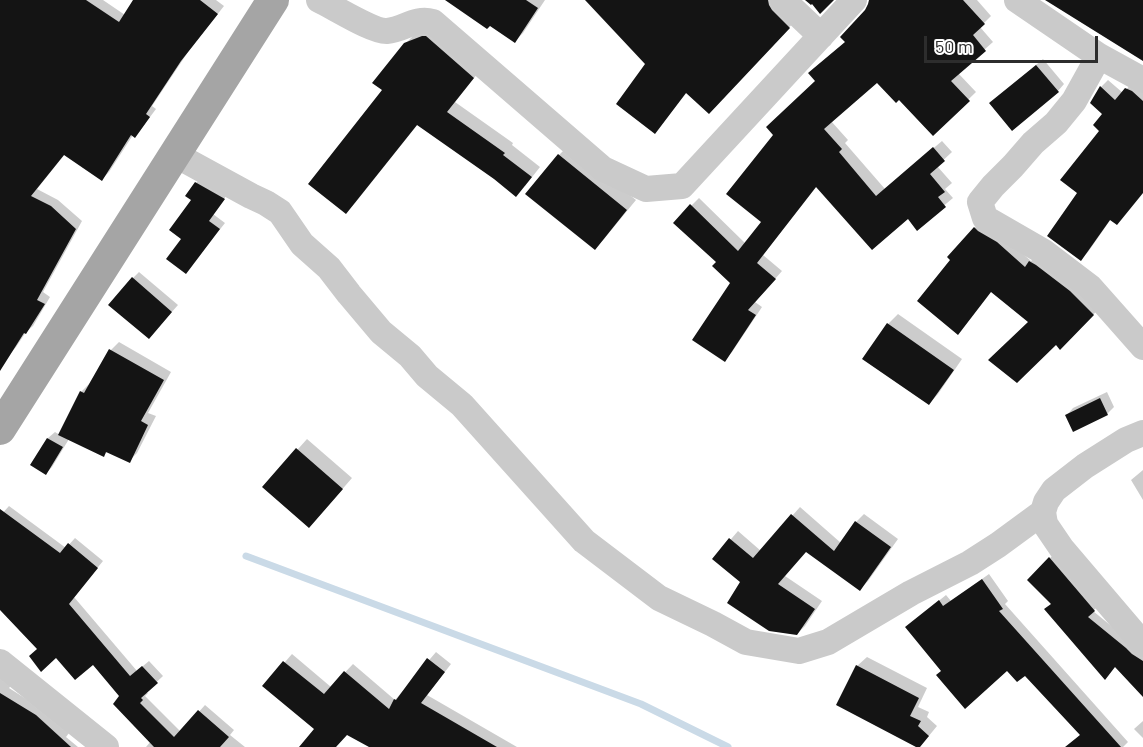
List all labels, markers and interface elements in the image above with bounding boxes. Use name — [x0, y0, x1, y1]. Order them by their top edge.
scale bar — [927, 24, 1101, 62]
text: 50 m — [935, 35, 973, 57]

